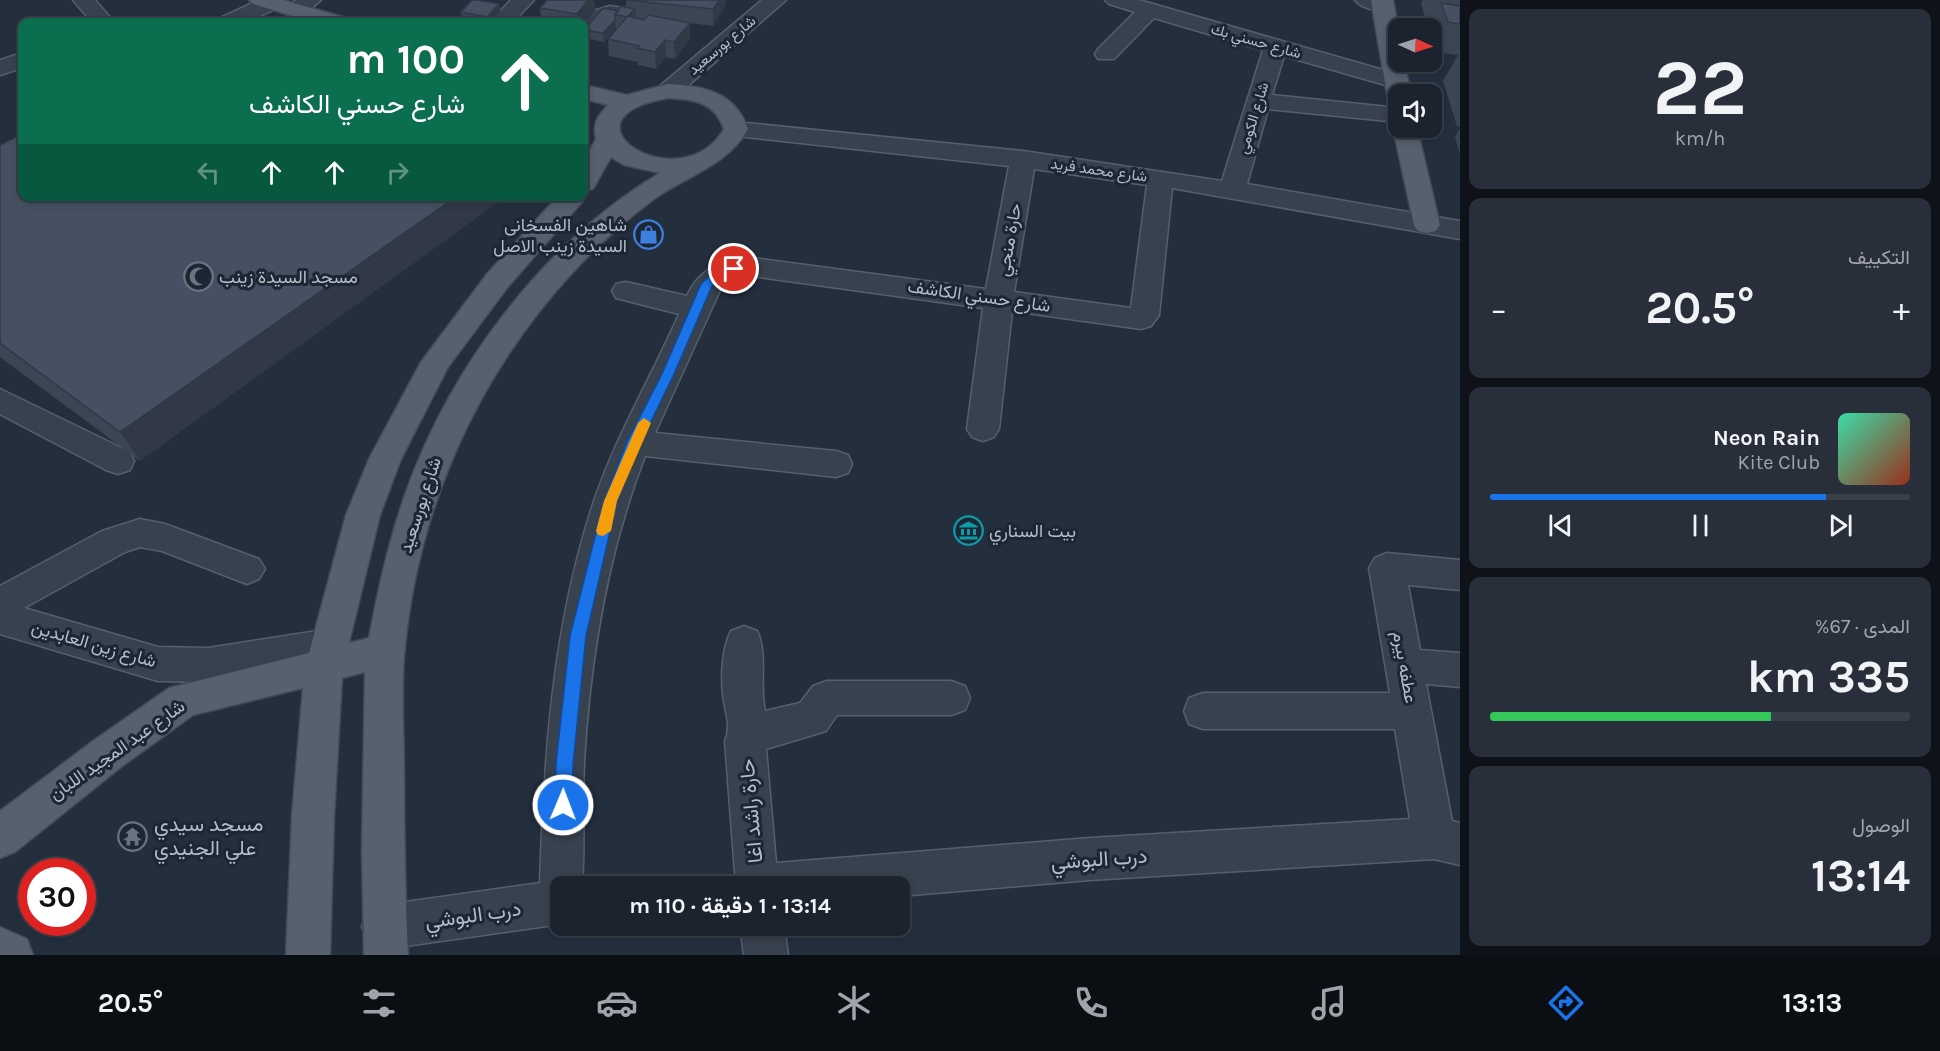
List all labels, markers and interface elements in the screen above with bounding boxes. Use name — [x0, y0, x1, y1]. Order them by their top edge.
street label: شارع بورسعيد — [685, 11, 761, 80]
north arrow — [1388, 18, 1442, 72]
map controls — [1388, 18, 1442, 138]
street label: شارع حسني بك — [1208, 20, 1303, 66]
text: 100 m — [346, 34, 465, 84]
icon: ahead — [486, 42, 564, 120]
text: 22 — [1653, 42, 1747, 134]
street label: شارع الكومي — [1234, 80, 1276, 157]
button: sound — [1388, 84, 1442, 138]
text: شارع حسني الكاشف — [249, 88, 465, 120]
text: km/h — [1675, 127, 1725, 150]
street label: شارع محمد فريد — [1049, 154, 1149, 188]
icon: left — [192, 156, 225, 189]
icon: ahead — [255, 156, 288, 189]
icon: ahead — [318, 156, 351, 189]
icon: right — [381, 156, 414, 189]
street label: حارة منجي — [992, 202, 1030, 279]
place label: شاهين الفسخانى السيدة زينب الاصل — [493, 214, 627, 257]
shop icon: شاهين الفسخانى السيدة زينب الاصل — [632, 219, 664, 251]
pin — [708, 243, 759, 294]
text: التكييف — [1848, 246, 1910, 269]
icon: arrive — [717, 252, 750, 285]
mosque icon: مسجد السيدة زينب — [182, 261, 214, 293]
place label: مسجد السيدة زينب — [219, 266, 358, 288]
street label: شارع حسني الكاشف — [906, 275, 1052, 321]
text: 20.5° — [1645, 282, 1755, 334]
text: − — [1490, 290, 1507, 328]
text: + — [1893, 290, 1910, 328]
text: Neon Rain — [1713, 425, 1820, 451]
text: Kite Club — [1738, 451, 1820, 474]
street label: شارع بورسعيد — [394, 454, 447, 556]
icon: previous — [1544, 509, 1577, 542]
icon: pause — [1684, 509, 1717, 542]
icon: next — [1824, 509, 1857, 542]
museum icon: بيت السناري — [952, 515, 984, 547]
place label: بيت السناري — [989, 520, 1076, 546]
text: المدى · 67% — [1815, 615, 1910, 638]
street label: شارع زين العابدين — [29, 616, 159, 673]
street label: عطفه بيرم — [1387, 629, 1422, 705]
text: 335 km — [1747, 651, 1910, 703]
street label: شارع عبد المجيد اللبان — [45, 695, 190, 806]
street label: حارة راشد اغا — [734, 758, 769, 864]
position arrow — [531, 773, 595, 837]
place label: مسجد سيدي علي الجنيدي — [154, 812, 264, 865]
text: الوصول — [1852, 814, 1910, 837]
temple icon: مسجد سيدي علي الجنيدي — [117, 820, 149, 852]
street label: درب البوشي — [1050, 844, 1148, 879]
text: 13:14 — [1811, 850, 1910, 902]
speed limit sign: 30 — [18, 858, 96, 936]
text: 13:14 · 1 دقيقة · 110 m — [629, 893, 831, 919]
street label: درب البوشي — [423, 896, 523, 939]
icon: filters — [358, 982, 400, 1024]
icon: car — [596, 982, 638, 1024]
icon: climate — [833, 982, 875, 1024]
icon: phone — [1070, 982, 1112, 1024]
icon: music — [1308, 982, 1350, 1024]
icon: directions — [1545, 982, 1587, 1024]
text: 20.5° — [98, 987, 163, 1019]
text: 13:13 — [1782, 987, 1842, 1019]

